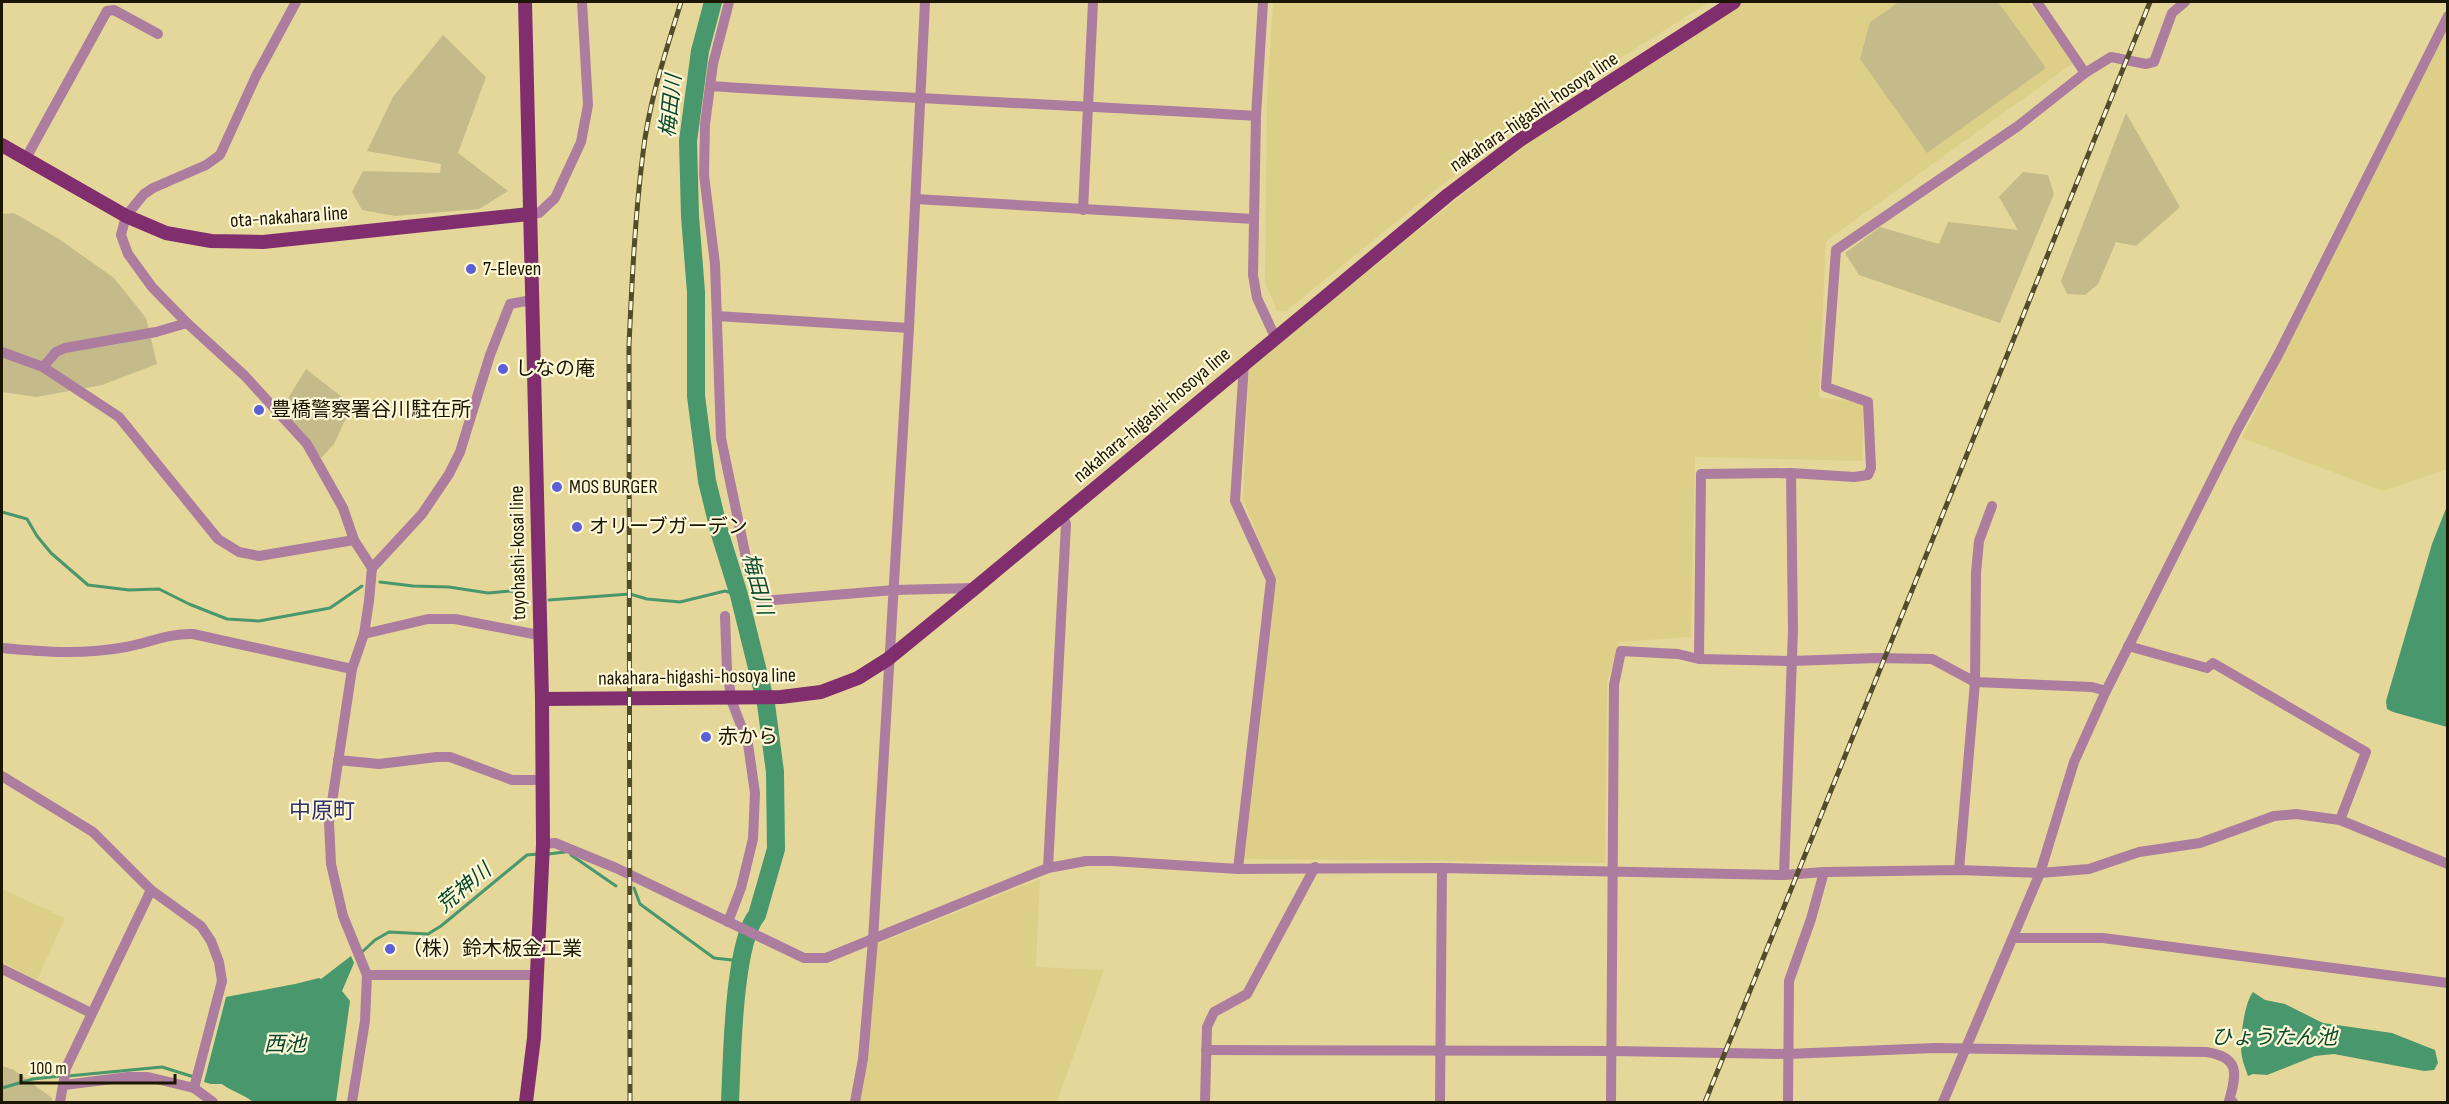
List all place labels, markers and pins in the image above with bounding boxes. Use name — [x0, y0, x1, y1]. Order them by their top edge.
place label: 7-Eleven — [483, 257, 541, 281]
marker: 7-Eleven — [464, 262, 478, 276]
place label: しなの庵 — [515, 357, 595, 381]
marker: しなの庵 — [496, 362, 510, 376]
place label: 豊橋警察署谷川駐在所 — [271, 398, 471, 422]
marker: 豊橋警察署谷川駐在所 — [252, 403, 266, 417]
place label: MOS BURGER — [569, 475, 658, 499]
marker: MOS BURGER — [550, 480, 564, 494]
place label: オリーブガーデン — [589, 515, 748, 539]
marker: オリーブガーデン — [570, 520, 584, 534]
place label: 赤から — [718, 725, 778, 749]
marker: 赤から — [699, 730, 713, 744]
place label: （株）鈴木板金工業 — [402, 937, 582, 961]
marker: （株）鈴木板金工業 — [383, 942, 397, 956]

